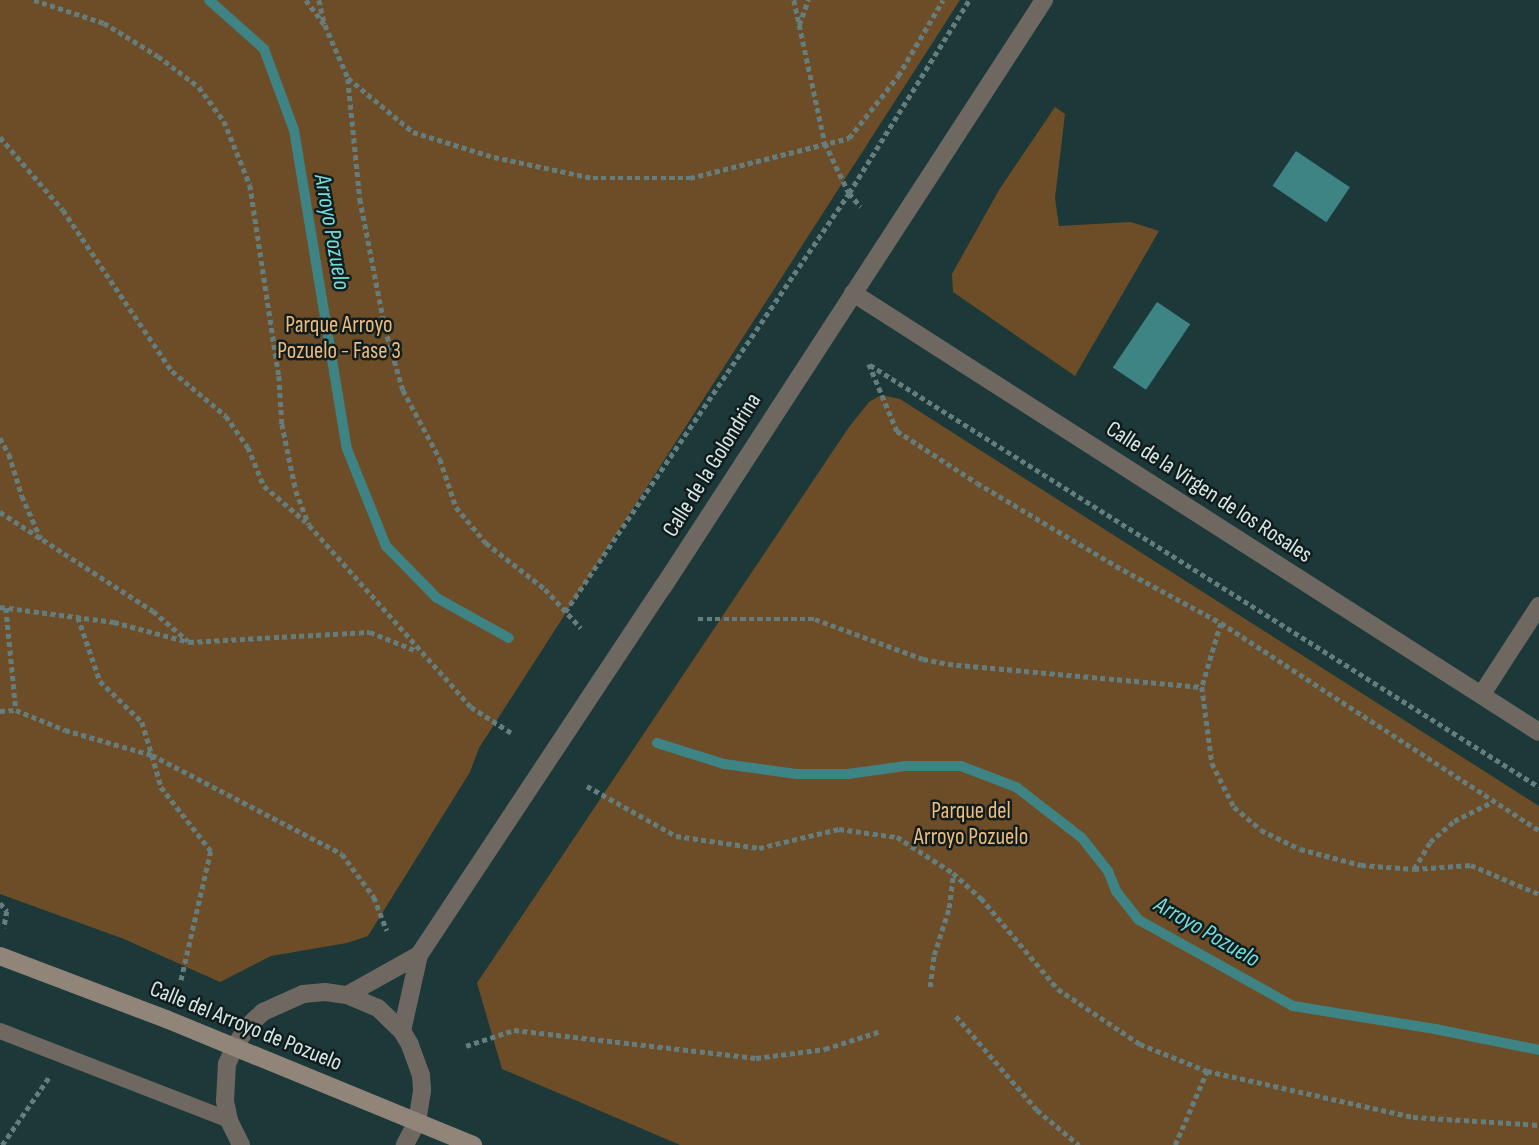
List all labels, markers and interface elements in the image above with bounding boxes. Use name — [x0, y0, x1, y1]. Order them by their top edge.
water label: Arroyo Pozuelo — [308, 172, 356, 292]
park label: Parque Arroyo Pozuelo - Fase 3 — [277, 311, 401, 365]
street label: Calle de la Golondrina — [657, 388, 767, 542]
street label: Calle de la Virgen de los Rosales — [1101, 415, 1317, 569]
park label: Parque del Arroyo Pozuelo — [914, 797, 1028, 851]
water label: Arroyo Pozuelo — [1149, 890, 1265, 974]
street label: Calle del Arroyo de Pozuelo — [146, 975, 346, 1077]

